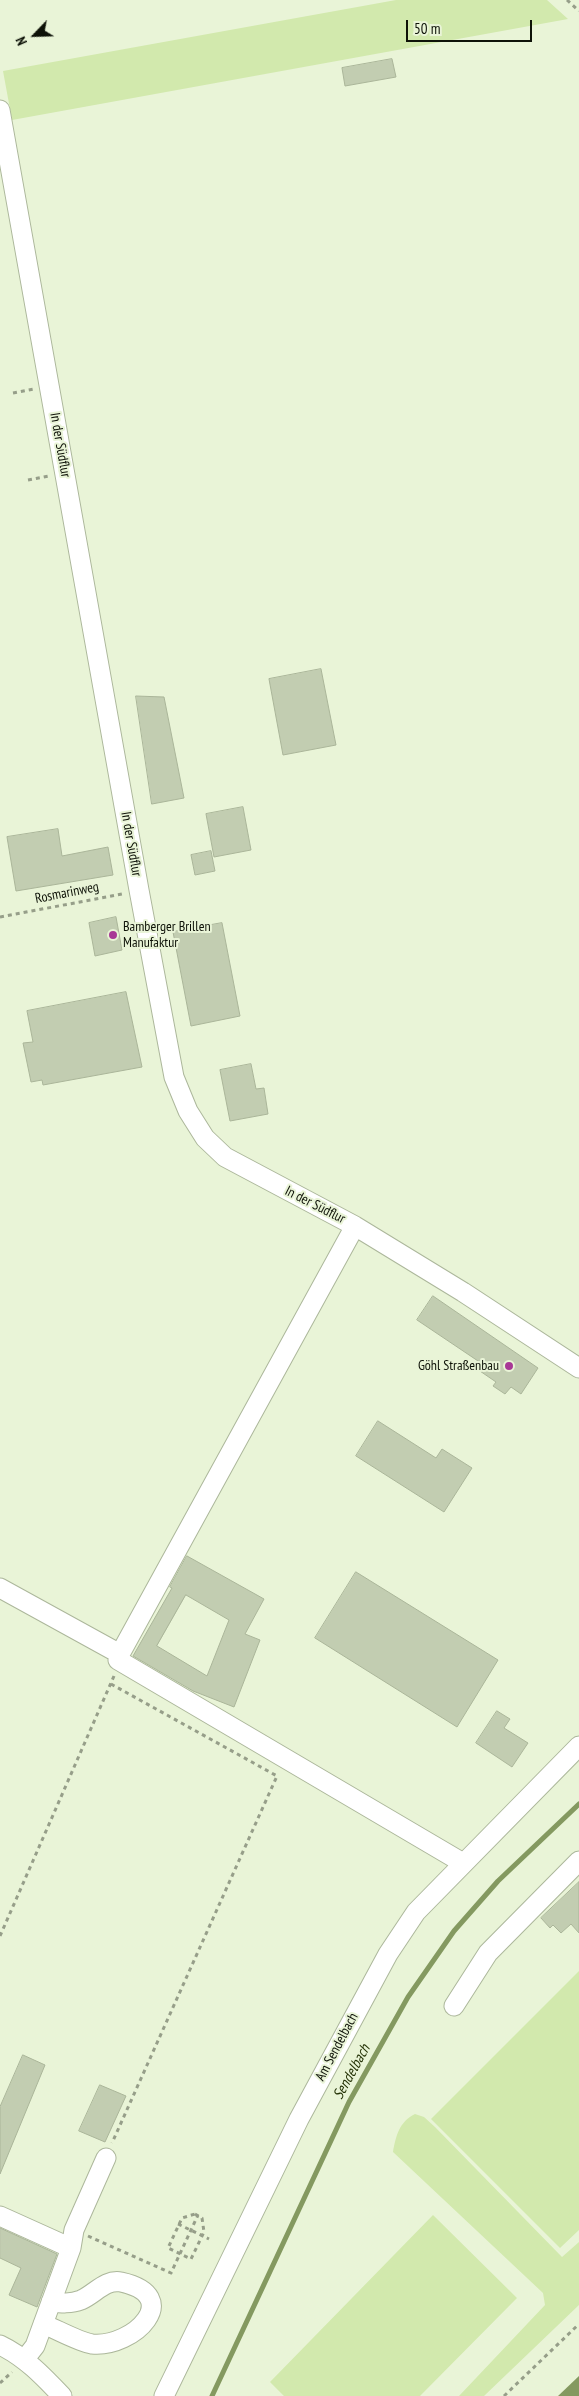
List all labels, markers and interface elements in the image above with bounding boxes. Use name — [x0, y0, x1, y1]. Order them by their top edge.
north arrow — [10, 10, 60, 60]
scale bar — [409, 10, 535, 42]
text: 50 m — [414, 19, 440, 38]
text: N — [12, 34, 31, 48]
street label: In der Südflur — [46, 411, 74, 479]
street label: In der Südflur — [117, 810, 145, 878]
street label: Rosmarinweg — [34, 879, 100, 907]
place label: Bamberger Brillen Manufaktur — [123, 919, 211, 952]
marker: Bamberger Brillen Manufaktur — [107, 929, 119, 941]
street label: In der Südflur — [282, 1183, 348, 1227]
place label: Göhl Straßenbau — [418, 1358, 499, 1374]
marker: Göhl Straßenbau — [503, 1360, 515, 1372]
street label: Am Sendelbach — [312, 2010, 362, 2084]
water label: Sendelbach — [330, 2041, 374, 2103]

